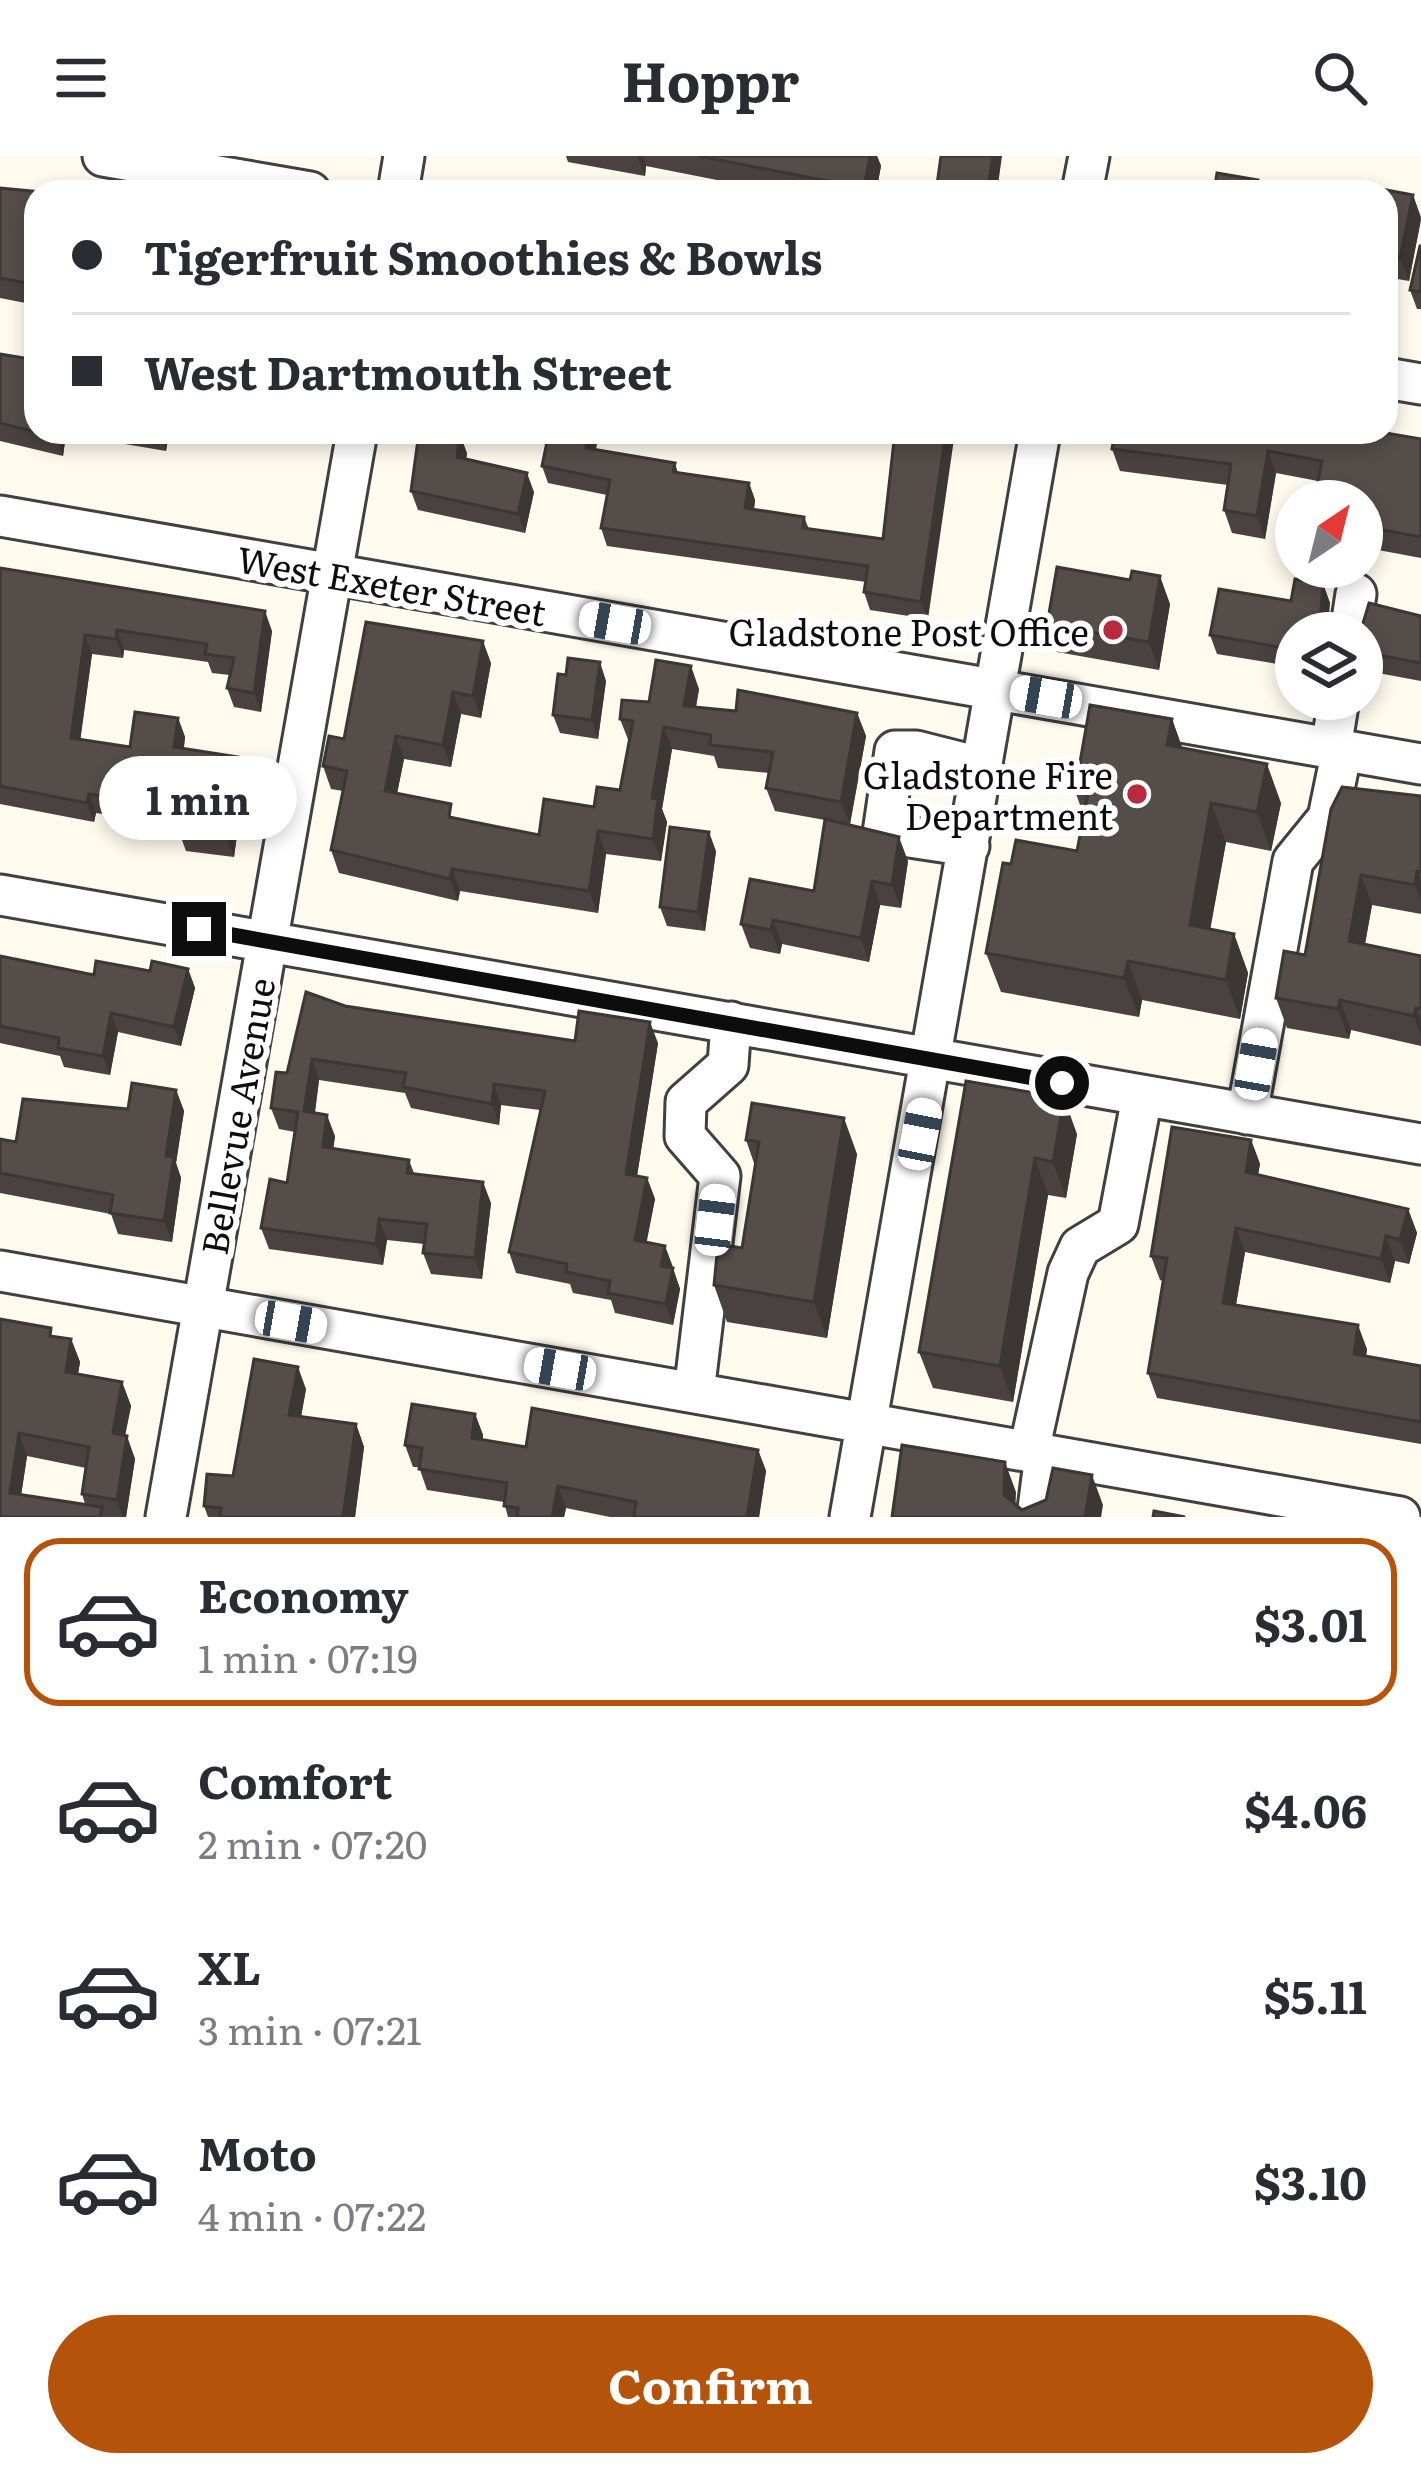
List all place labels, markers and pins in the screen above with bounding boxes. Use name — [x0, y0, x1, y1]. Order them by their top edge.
place label: Gladstone Post Office — [729, 604, 1089, 657]
marker: Gladstone Post Office — [1100, 617, 1126, 643]
place label: Gladstone Fire Department — [863, 747, 1113, 841]
marker: Gladstone Fire Department — [1124, 781, 1150, 807]

